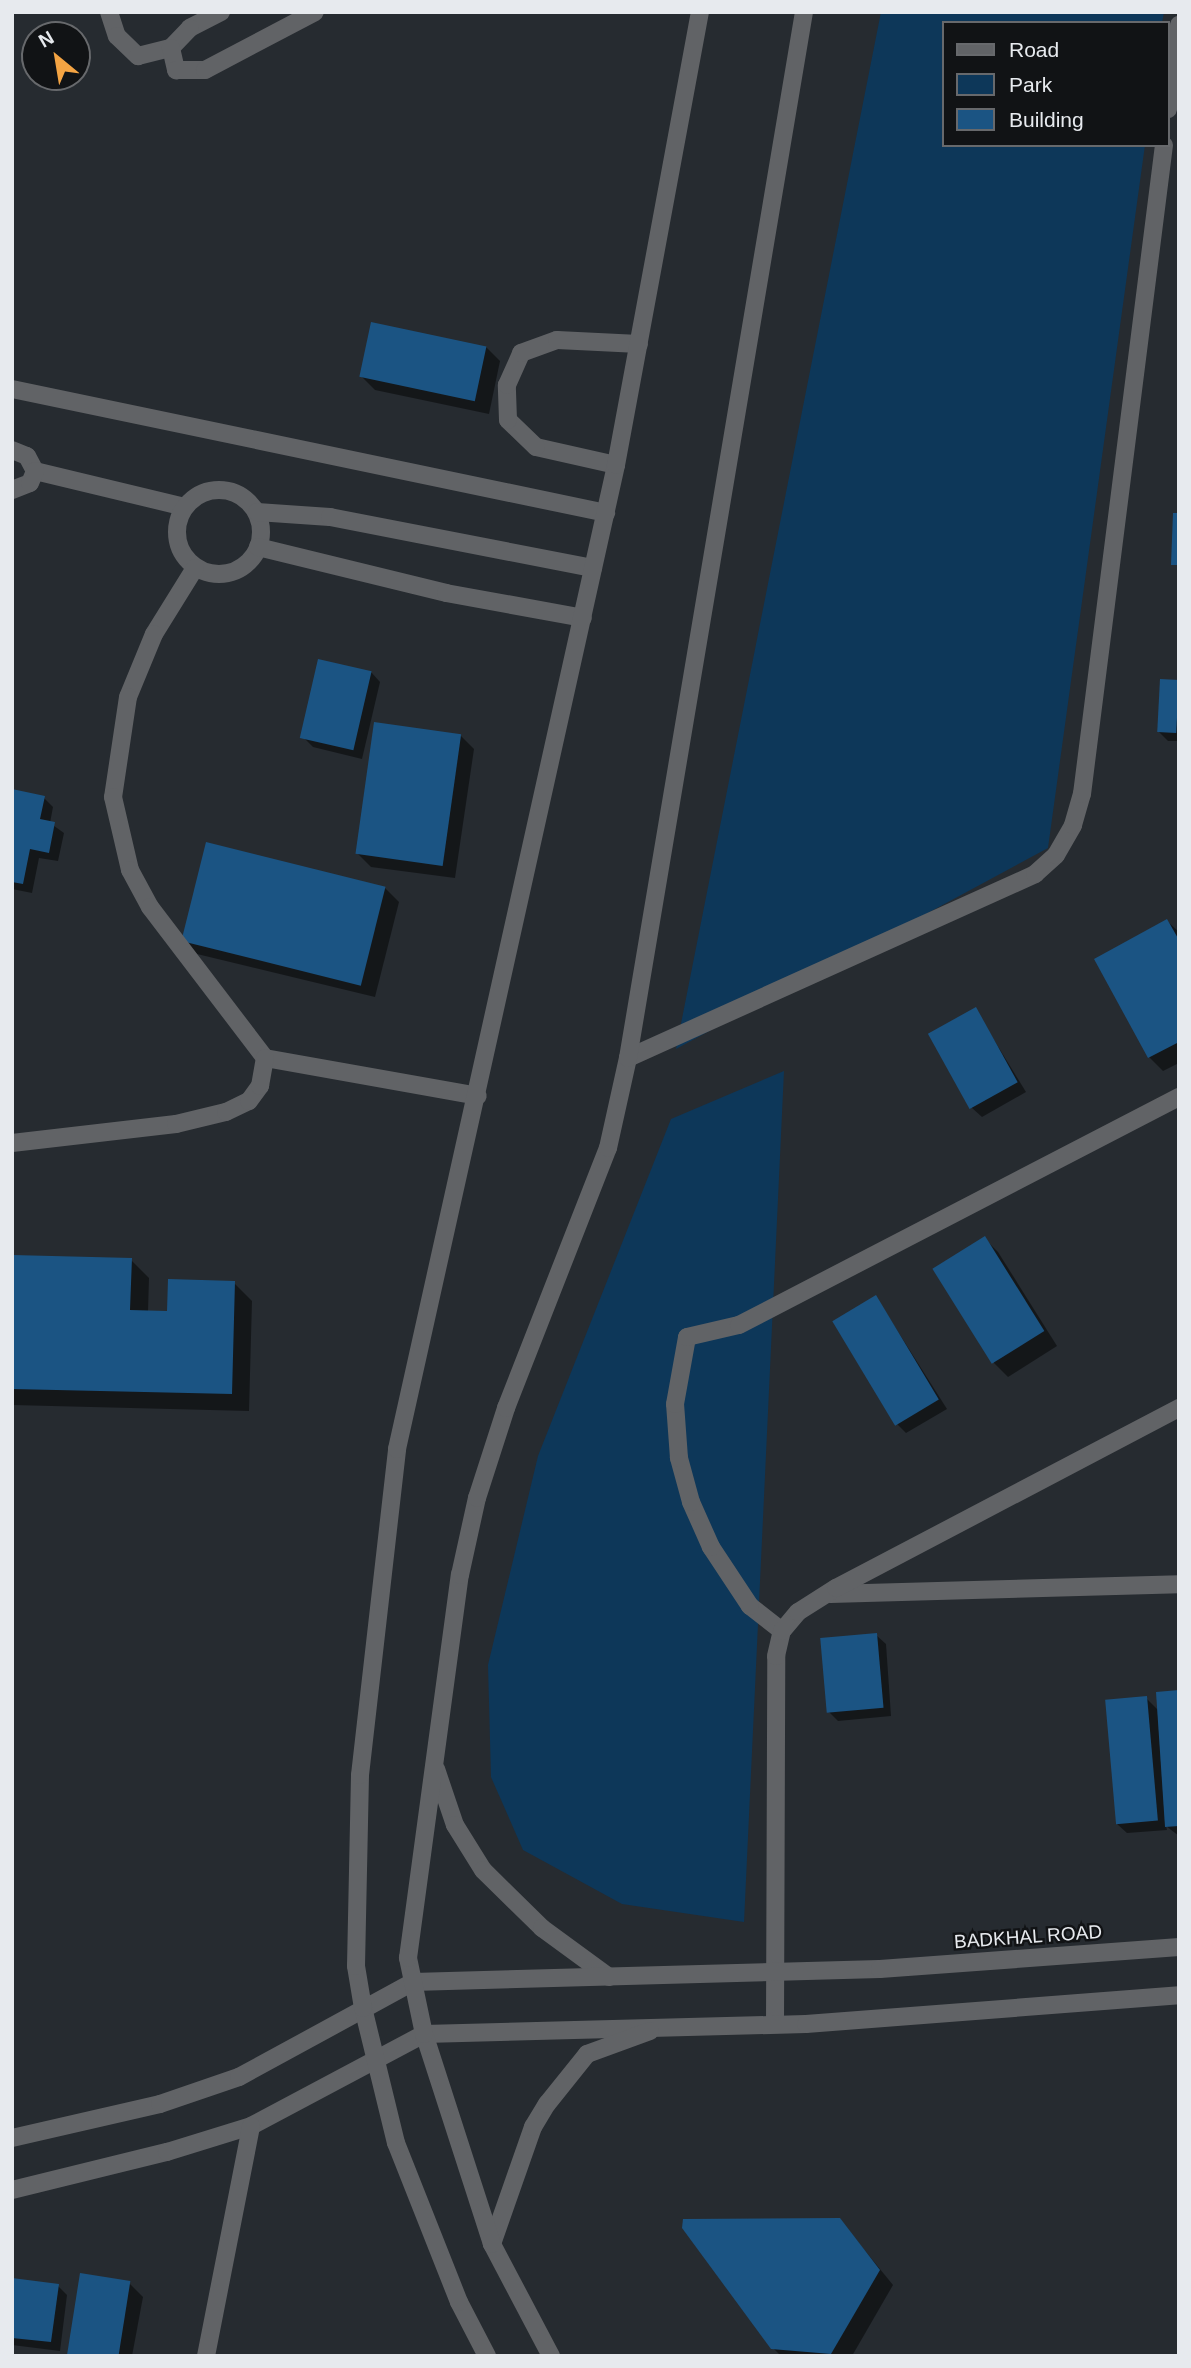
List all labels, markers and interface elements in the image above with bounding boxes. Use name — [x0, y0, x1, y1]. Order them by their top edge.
north arrow — [21, 21, 91, 91]
legend — [942, 21, 1170, 147]
text: N — [35, 27, 57, 52]
text: Road — [1009, 38, 1059, 61]
text: Park — [1009, 73, 1052, 96]
text: Building — [1009, 108, 1084, 131]
street label: BADKHAL ROAD — [953, 1920, 1103, 1954]

